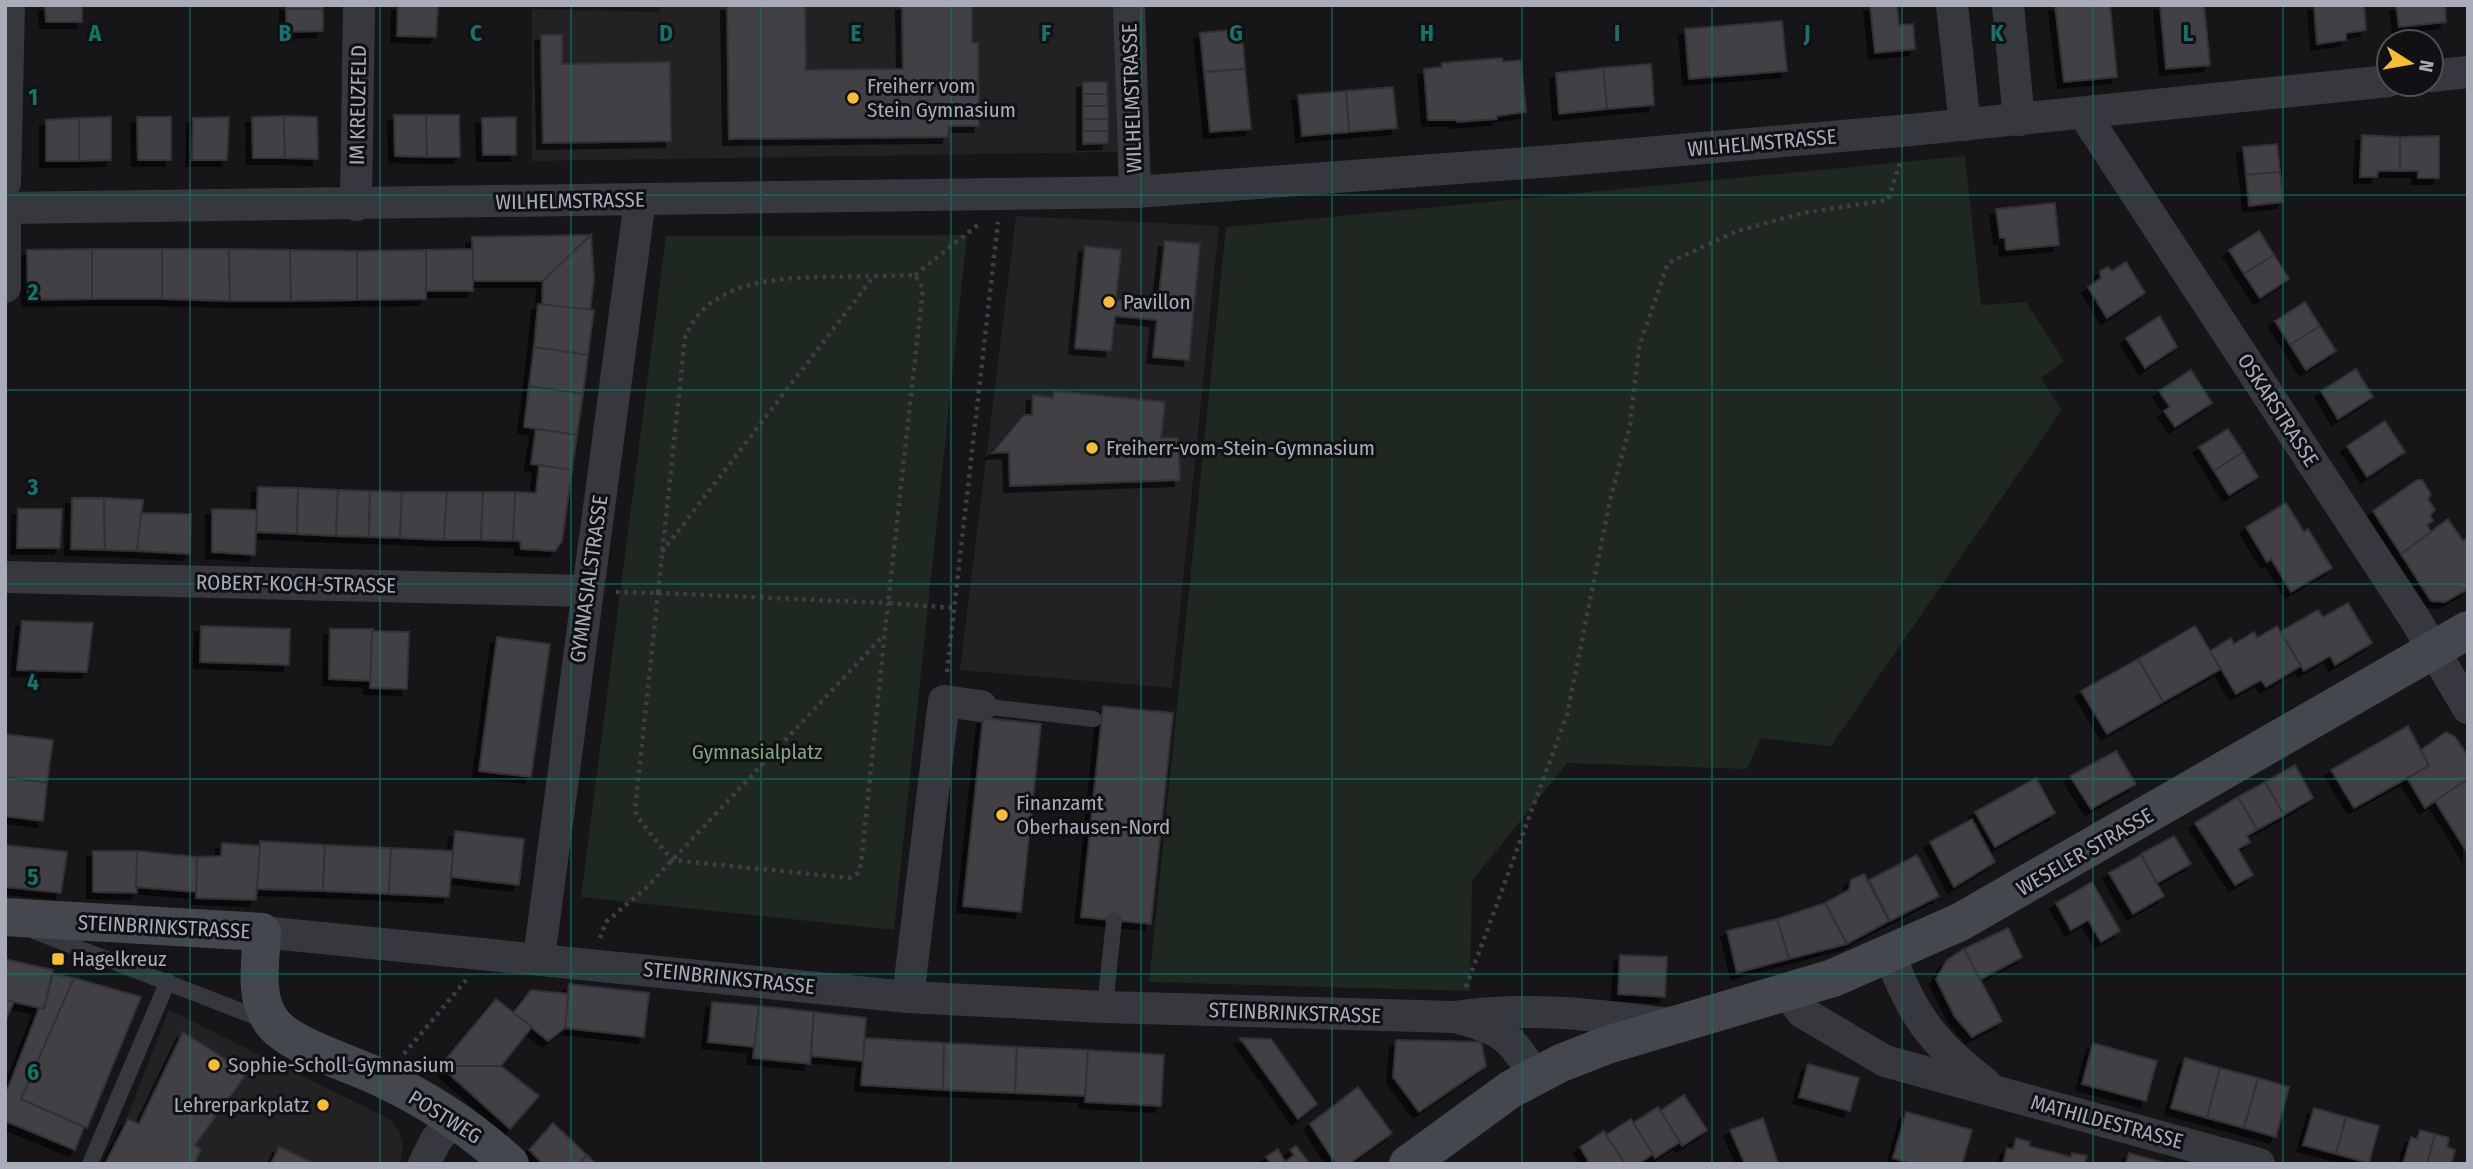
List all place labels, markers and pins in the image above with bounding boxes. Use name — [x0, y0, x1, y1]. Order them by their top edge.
place label: Freiherr vom Stein Gymnasium — [867, 73, 1016, 123]
marker: Freiherr vom Stein Gymnasium — [845, 90, 861, 106]
place label: Pavillon — [1123, 289, 1191, 315]
marker: Pavillon — [1101, 294, 1117, 310]
place label: Freiherr-vom-Stein-Gymnasium — [1106, 435, 1375, 461]
marker: Freiherr-vom-Stein-Gymnasium — [1084, 440, 1100, 456]
place label: Finanzamt Oberhausen-Nord — [1016, 790, 1170, 840]
marker: Finanzamt Oberhausen-Nord — [994, 807, 1010, 823]
place label: Hagelkreuz — [72, 946, 166, 972]
marker: Hagelkreuz — [50, 951, 66, 967]
place label: Sophie-Scholl-Gymnasium — [228, 1052, 455, 1078]
marker: Sophie-Scholl-Gymnasium — [206, 1057, 222, 1073]
place label: Lehrerparkplatz — [174, 1092, 309, 1118]
marker: Lehrerparkplatz — [315, 1097, 331, 1113]

